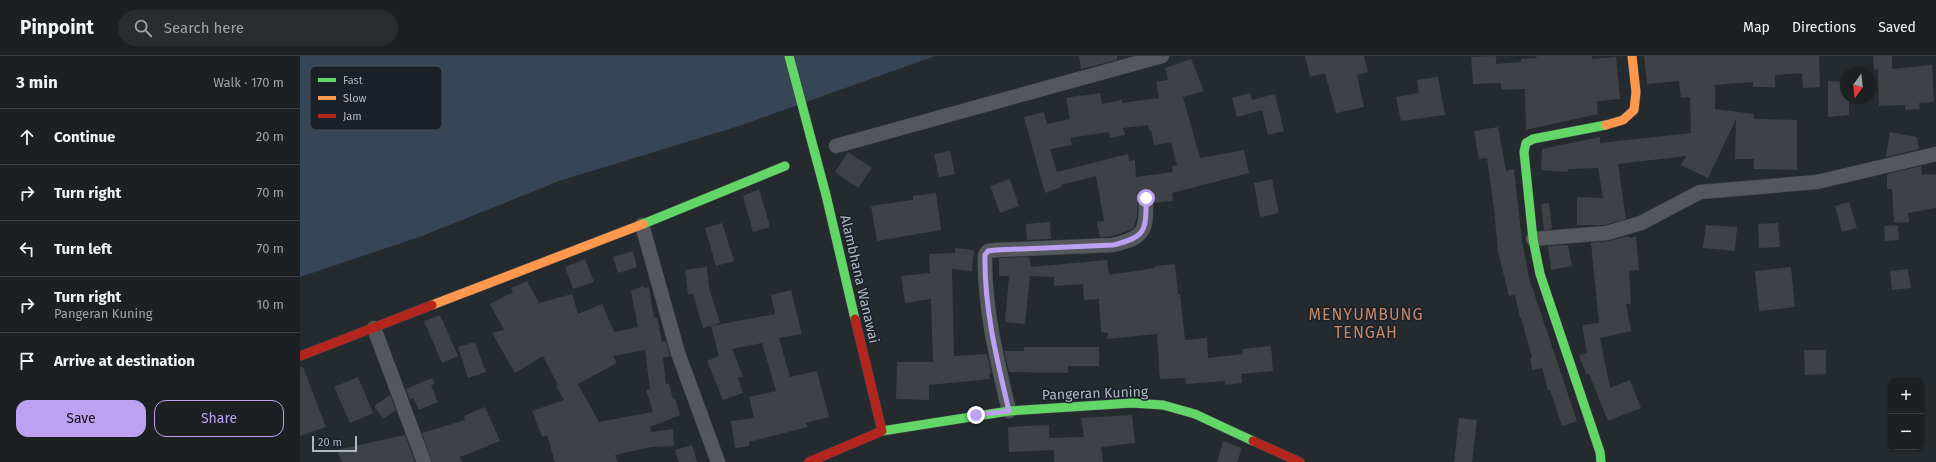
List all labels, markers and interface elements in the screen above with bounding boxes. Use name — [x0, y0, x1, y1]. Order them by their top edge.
search box — [118, 10, 398, 46]
text: Pinpoint — [20, 16, 94, 39]
icon: search — [132, 17, 154, 39]
text: Search here — [164, 19, 244, 37]
text: Map — [1743, 19, 1770, 36]
text: Directions — [1792, 19, 1856, 36]
text: Saved — [1878, 19, 1916, 36]
legend — [310, 66, 442, 130]
north arrow — [1840, 68, 1876, 104]
text: 3 min — [16, 72, 58, 93]
text: Fast — [343, 74, 363, 87]
text: Walk · 170 m — [213, 75, 284, 90]
text: Slow — [343, 92, 367, 105]
text: Jam — [343, 110, 362, 123]
icon: ahead — [16, 126, 38, 148]
text: Continue — [54, 128, 115, 146]
text: 20 m — [256, 129, 284, 144]
icon: right — [16, 182, 38, 204]
text: Turn right — [54, 184, 121, 202]
text: 70 m — [257, 185, 284, 200]
route start — [1137, 189, 1155, 207]
street label: Alambhana Wanawai — [836, 213, 883, 345]
icon: left — [16, 238, 38, 260]
text: Turn left — [54, 240, 112, 258]
text: 70 m — [257, 241, 284, 256]
text: Turn right — [54, 288, 121, 306]
icon: right — [16, 294, 38, 316]
text: 10 m — [257, 297, 284, 312]
district label: MENYUMBUNG TENGAH — [1308, 305, 1424, 342]
text: Pangeran Kuning — [54, 306, 153, 321]
icon: arrive — [16, 350, 38, 372]
text: Arrive at destination — [54, 352, 195, 370]
map controls — [1888, 378, 1924, 450]
button: + — [1888, 378, 1924, 414]
street label: Pangeran Kuning — [1042, 383, 1149, 404]
button: Save — [16, 400, 146, 437]
button: Share — [154, 400, 284, 437]
route end — [967, 406, 985, 424]
button: − — [1888, 414, 1924, 450]
scale bar — [312, 434, 357, 453]
text: 20 m — [318, 436, 342, 449]

